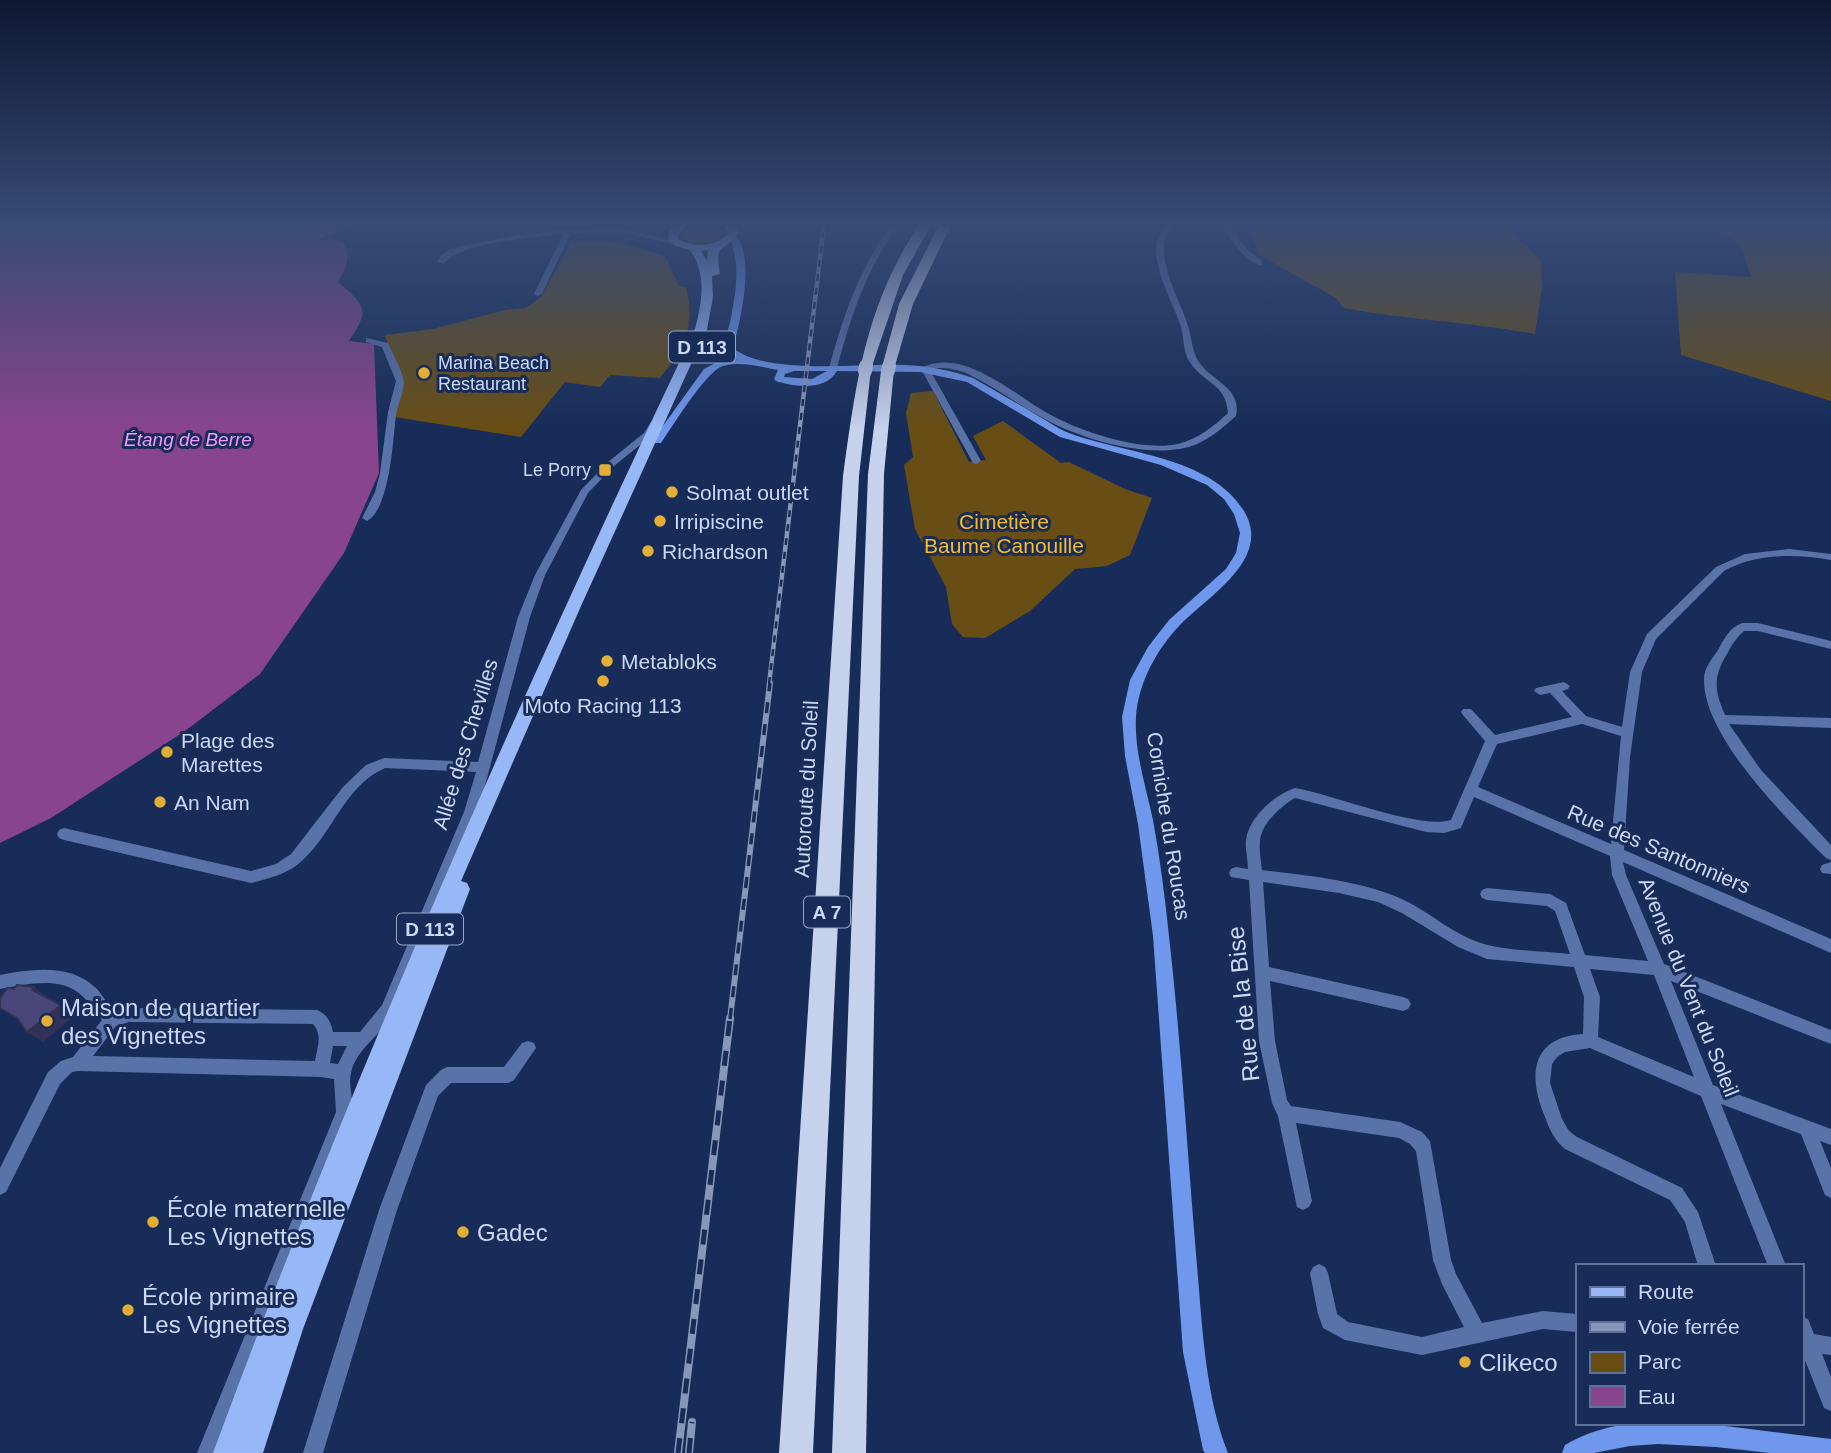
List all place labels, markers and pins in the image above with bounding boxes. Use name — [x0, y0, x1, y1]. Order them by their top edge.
place label: Marina Beach Restaurant — [438, 353, 549, 394]
marker: Marina Beach Restaurant — [416, 365, 432, 381]
place label: Le Porry — [523, 460, 591, 480]
marker: Le Porry — [597, 462, 613, 478]
place label: Solmat outlet — [686, 481, 809, 504]
marker: Solmat outlet — [664, 484, 680, 500]
place label: Irripiscine — [674, 510, 764, 533]
marker: Irripiscine — [652, 513, 668, 529]
place label: Richardson — [662, 540, 768, 563]
marker: Richardson — [640, 543, 656, 559]
place label: Metabloks — [621, 650, 717, 673]
marker: Metabloks — [599, 653, 615, 669]
marker: Moto Racing 113 — [595, 673, 611, 689]
place label: Moto Racing 113 — [524, 694, 682, 717]
place label: Plage des Marettes — [181, 729, 274, 776]
marker: Plage des Marettes — [159, 744, 175, 760]
place label: An Nam — [174, 791, 250, 814]
marker: An Nam — [152, 794, 168, 810]
place label: Maison de quartier des Vignettes — [61, 994, 260, 1049]
marker: Maison de quartier des Vignettes — [39, 1013, 55, 1029]
place label: École maternelle Les Vignettes — [167, 1195, 346, 1250]
marker: École maternelle Les Vignettes — [145, 1214, 161, 1230]
place label: Gadec — [477, 1219, 548, 1246]
marker: Gadec — [455, 1224, 471, 1240]
place label: École primaire Les Vignettes — [142, 1283, 295, 1338]
marker: École primaire Les Vignettes — [120, 1302, 136, 1318]
place label: Clikeco — [1479, 1349, 1558, 1376]
marker: Clikeco — [1457, 1354, 1473, 1370]

